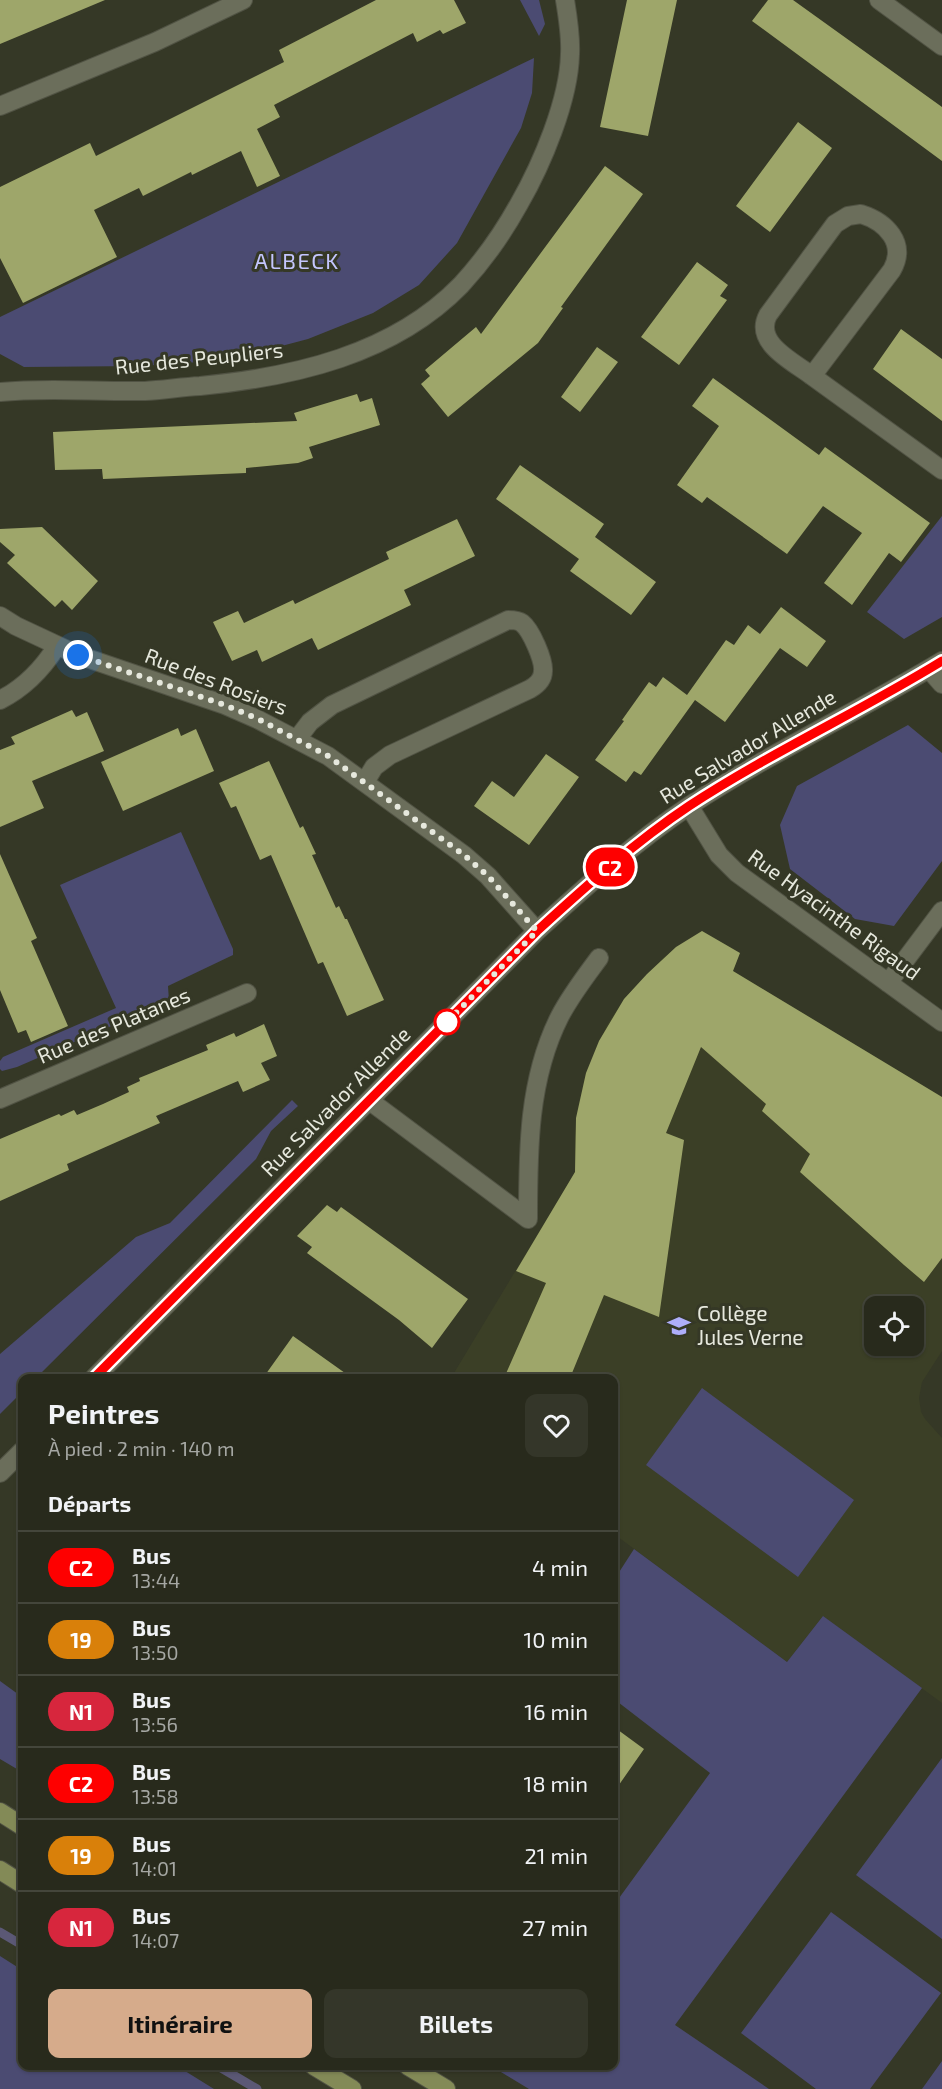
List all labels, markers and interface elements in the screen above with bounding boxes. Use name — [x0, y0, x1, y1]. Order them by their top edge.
district label: ALBECK — [254, 247, 340, 273]
street label: Rue des Peupliers — [113, 336, 284, 379]
your location — [63, 640, 93, 670]
street label: Rue des Rosiers — [142, 642, 291, 719]
street label: Rue Salvador Allende — [655, 683, 840, 808]
street label: Rue Hyacinthe Rigaud — [744, 843, 926, 985]
line badge: C2 — [583, 848, 637, 886]
text: C2 — [598, 855, 622, 880]
street label: Rue des Platanes — [33, 981, 194, 1068]
unlabelled marker — [434, 1009, 460, 1035]
street label: Rue Salvador Allende — [255, 1021, 415, 1181]
map controls — [864, 1296, 924, 1356]
button: locate — [864, 1296, 924, 1356]
place label: Collège Jules Verne — [697, 1300, 804, 1349]
school or university icon: Collège Jules Verne — [666, 1313, 692, 1339]
button: heart — [525, 1394, 588, 1457]
text: Peintres — [48, 1396, 159, 1430]
text: À pied · 2 min · 140 m — [48, 1436, 235, 1460]
text: Départs — [48, 1490, 131, 1516]
text: Bus — [132, 1542, 171, 1568]
text: 4 min — [532, 1554, 588, 1580]
text: C2 — [69, 1555, 93, 1580]
text: 13:44 — [132, 1568, 180, 1592]
text: Bus — [132, 1614, 171, 1640]
text: 10 min — [524, 1626, 588, 1652]
text: 19 — [70, 1627, 92, 1652]
text: 13:50 — [132, 1640, 179, 1664]
text: Bus — [132, 1686, 171, 1712]
text: 16 min — [524, 1698, 588, 1724]
text: N1 — [69, 1699, 93, 1724]
text: 13:56 — [132, 1712, 178, 1736]
text: Bus — [132, 1758, 171, 1784]
text: 18 min — [523, 1770, 588, 1796]
text: C2 — [69, 1771, 93, 1796]
text: 13:58 — [132, 1784, 179, 1808]
text: Bus — [132, 1830, 171, 1856]
text: 21 min — [524, 1842, 588, 1868]
text: 19 — [70, 1843, 92, 1868]
text: 14:01 — [132, 1856, 177, 1880]
text: Bus — [132, 1902, 171, 1928]
text: 27 min — [522, 1914, 588, 1940]
text: N1 — [69, 1915, 93, 1940]
text: 14:07 — [132, 1928, 179, 1952]
button: Itinéraire — [48, 1989, 312, 2058]
button: Billets — [324, 1989, 588, 2058]

